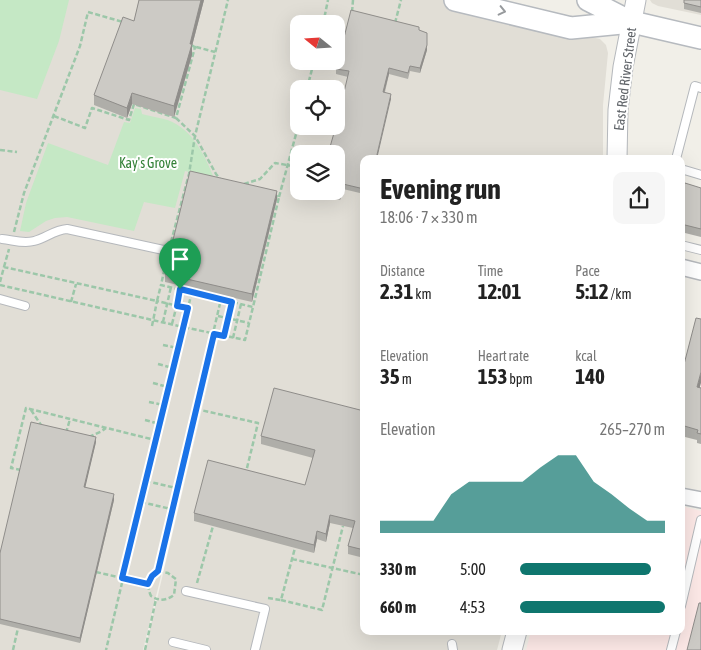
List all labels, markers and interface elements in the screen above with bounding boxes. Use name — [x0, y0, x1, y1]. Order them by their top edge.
one-way arrow — [498, 5, 507, 16]
north arrow — [290, 15, 345, 70]
map controls — [290, 15, 345, 200]
street label: East Red River Street — [611, 26, 639, 132]
button: locate — [290, 80, 345, 135]
button: layers — [290, 145, 345, 200]
park label: Kay's Grove — [119, 155, 177, 171]
button: share — [613, 172, 665, 224]
text: Evening run — [380, 173, 501, 205]
text: 18:06 · 7 × 330 m — [380, 208, 478, 226]
pin — [159, 238, 201, 289]
icon: arrive — [166, 245, 194, 273]
text: Distance — [380, 263, 425, 279]
text: Time — [478, 263, 503, 279]
text: Pace — [575, 263, 600, 279]
text: 2.31 — [380, 279, 413, 303]
text: 12:01 — [478, 279, 521, 303]
text: 5:12 — [575, 279, 609, 303]
text: km — [413, 286, 432, 302]
text: /km — [609, 286, 632, 302]
text: Elevation — [380, 348, 429, 364]
text: Heart rate — [478, 348, 529, 364]
text: kcal — [575, 348, 597, 364]
text: 35 — [380, 364, 400, 388]
text: 153 — [478, 364, 507, 388]
text: 140 — [575, 364, 605, 388]
text: m — [400, 371, 412, 387]
text: bpm — [507, 371, 533, 387]
text: Elevation — [380, 420, 435, 438]
text: 265–270 m — [600, 420, 665, 438]
text: 330 m — [380, 560, 416, 578]
text: 5:00 — [460, 560, 486, 578]
text: 660 m — [380, 598, 416, 616]
text: 4:53 — [460, 598, 485, 616]

